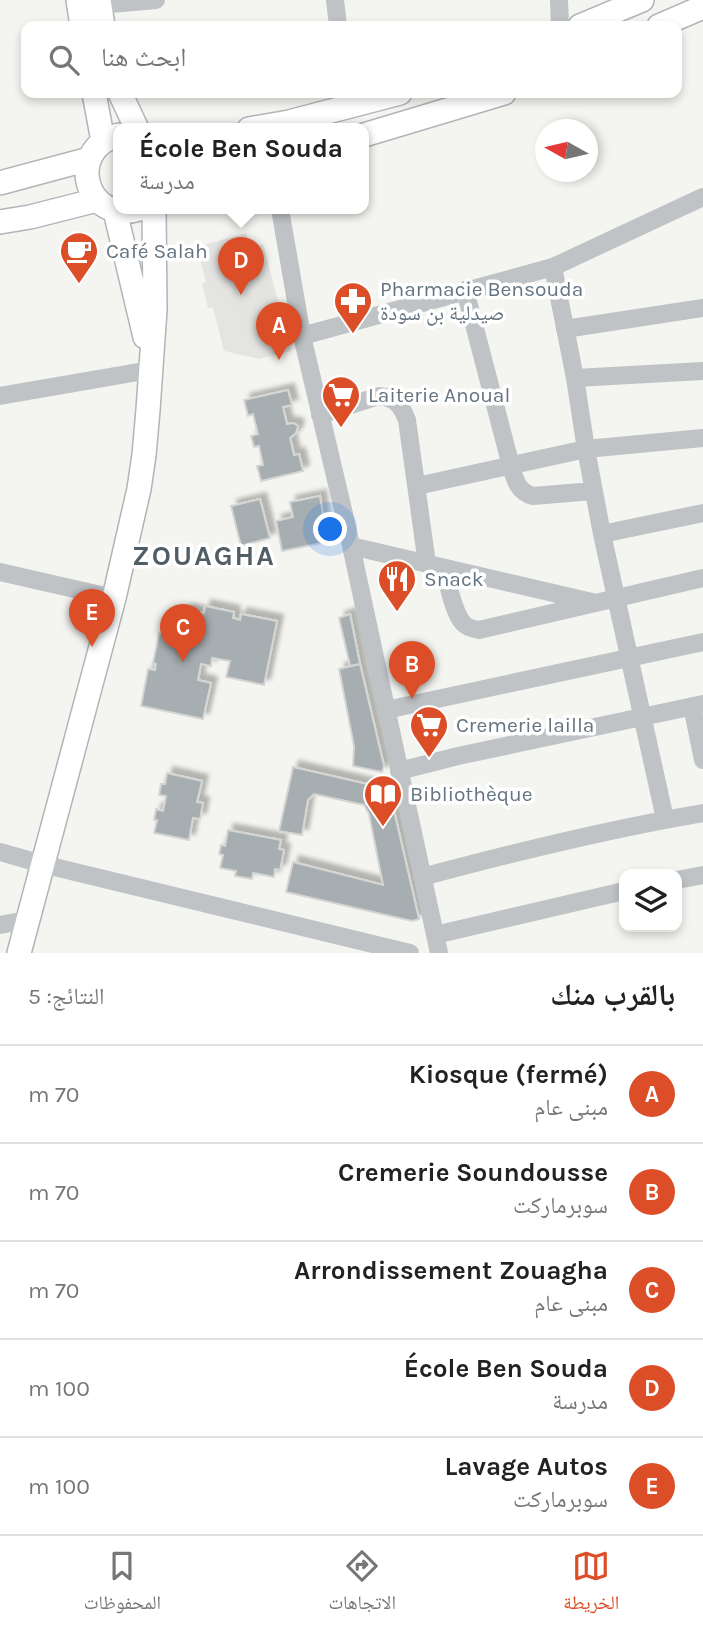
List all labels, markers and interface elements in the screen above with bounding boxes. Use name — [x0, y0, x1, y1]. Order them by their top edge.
search box — [21, 21, 682, 98]
icon: search — [45, 41, 83, 79]
text: ابحث هنا — [101, 42, 186, 73]
north arrow — [535, 119, 598, 182]
popup — [113, 123, 369, 214]
text: École Ben Souda — [139, 133, 343, 164]
text: مدرسة — [139, 168, 195, 195]
cafe icon: Café Salah — [58, 230, 100, 285]
pin: D — [218, 237, 264, 295]
place label: Café Salah — [106, 239, 208, 263]
place label: Pharmacie Bensouda صيدلية بن سودة — [380, 277, 583, 326]
pharmacy icon: Pharmacie Bensouda صيدلية بن سودة — [332, 280, 374, 335]
pin: A — [256, 302, 302, 360]
supermarket icon: Laiterie Anoual — [320, 374, 362, 429]
place label: Laiterie Anoual — [368, 383, 510, 407]
your location — [313, 512, 347, 546]
district label: ZOUAGHA — [132, 539, 276, 572]
restaurant icon: Snack — [376, 558, 418, 613]
place label: Snack — [424, 567, 484, 591]
pin: E — [69, 589, 115, 647]
pin: C — [160, 604, 206, 662]
pin: B — [389, 641, 435, 699]
supermarket icon: Cremerie lailla — [408, 704, 450, 759]
place label: Cremerie lailla — [456, 713, 594, 737]
library icon: Bibliothèque — [362, 773, 404, 828]
place label: Bibliothèque — [410, 782, 533, 806]
map controls — [619, 869, 682, 932]
button: layers — [619, 869, 682, 932]
text: بالقرب منك — [550, 977, 675, 1013]
text: النتائج: 5 — [28, 983, 105, 1010]
text: Kiosque (fermé) — [409, 1059, 608, 1090]
text: 70 m — [28, 1081, 79, 1108]
text: A — [645, 1081, 659, 1108]
text: مبنى عام — [534, 1094, 608, 1121]
text: Cremerie Soundousse — [338, 1157, 608, 1188]
text: 70 m — [28, 1179, 79, 1206]
text: B — [645, 1179, 659, 1206]
text: سوبرماركت — [513, 1192, 608, 1219]
text: Arrondissement Zouagha — [294, 1255, 608, 1286]
text: 70 m — [28, 1277, 79, 1304]
text: C — [645, 1277, 659, 1304]
text: مبنى عام — [534, 1290, 608, 1317]
text: École Ben Souda — [404, 1353, 608, 1384]
text: 100 m — [28, 1375, 90, 1402]
text: D — [644, 1375, 660, 1402]
text: مدرسة — [552, 1388, 608, 1415]
text: Lavage Autos — [444, 1451, 608, 1482]
text: 100 m — [28, 1473, 90, 1500]
text: E — [645, 1473, 659, 1500]
text: سوبرماركت — [513, 1486, 608, 1513]
tab: المحفوظات — [84, 1547, 161, 1621]
tab: الاتجاهات — [328, 1547, 396, 1621]
tab: الخريطة — [563, 1547, 619, 1621]

